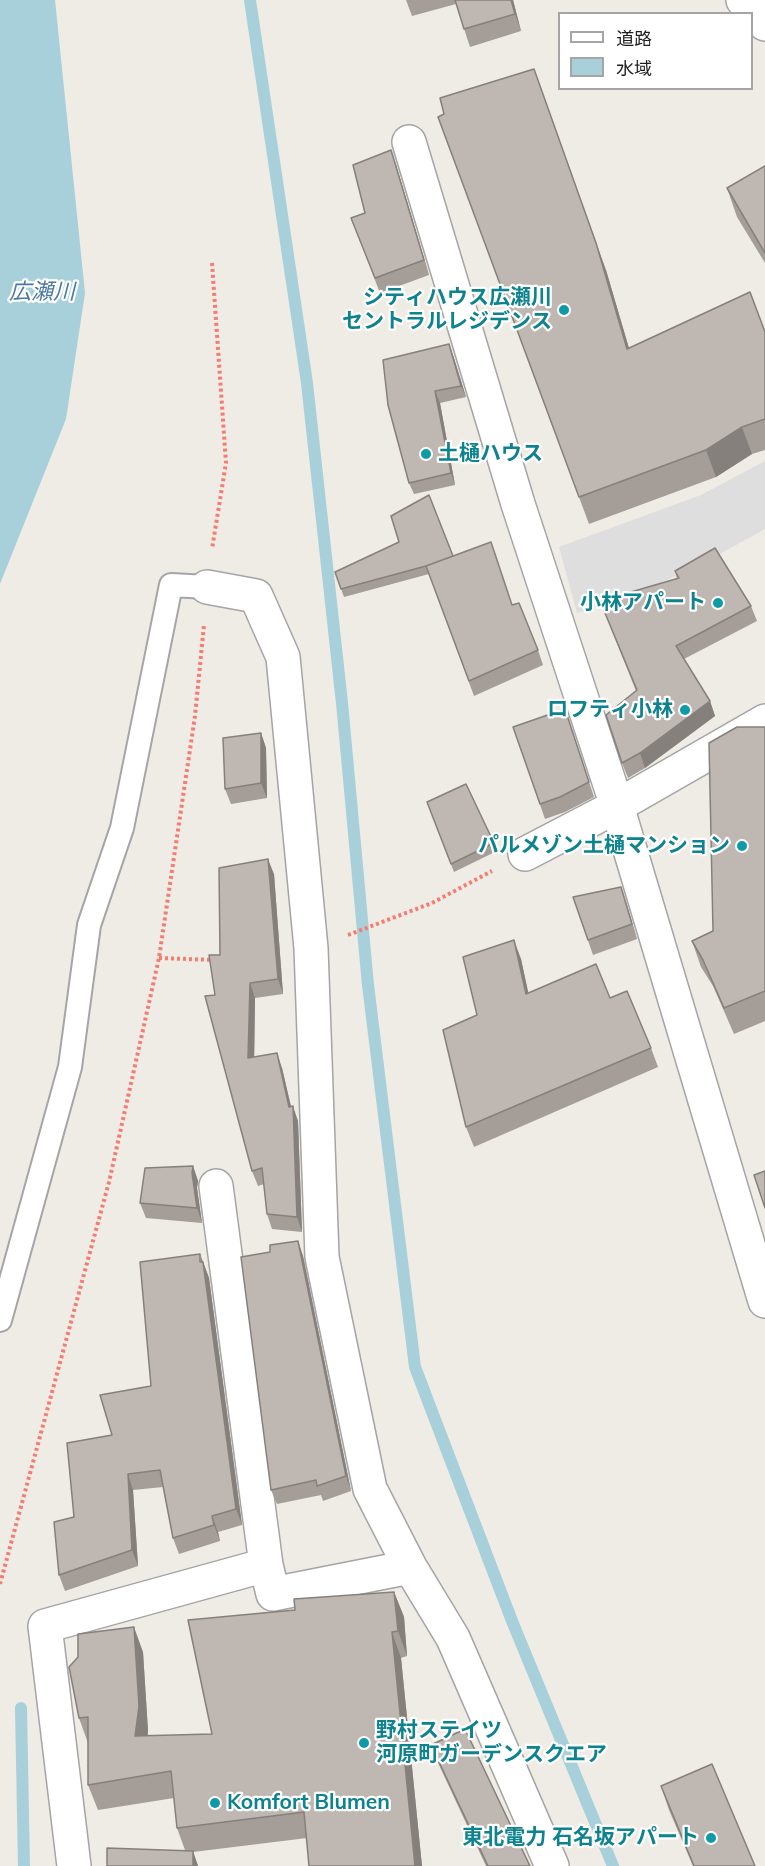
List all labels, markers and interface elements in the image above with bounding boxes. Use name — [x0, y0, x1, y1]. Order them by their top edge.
legend — [558, 12, 753, 90]
text: 道路 — [616, 27, 652, 50]
text: 水域 — [616, 57, 652, 80]
water label: 広瀬川 — [9, 279, 75, 305]
place label: シティハウス広瀬川 セントラルレジデンス — [342, 285, 552, 335]
marker: シティハウス広瀬川 セントラルレジデンス — [557, 303, 571, 317]
place label: 土樋ハウス — [438, 441, 543, 467]
marker: 土樋ハウス — [419, 447, 433, 461]
place label: 小林アパート — [580, 590, 706, 616]
marker: 小林アパート — [711, 596, 725, 610]
place label: ロフティ小林 — [547, 697, 673, 723]
marker: ロフティ小林 — [678, 703, 692, 717]
place label: パルメゾン土樋マンション — [478, 833, 730, 859]
marker: パルメゾン土樋マンション — [735, 839, 749, 853]
place label: 野村ステイツ 河原町ガーデンスクエア — [376, 1718, 607, 1768]
marker: 野村ステイツ 河原町ガーデンスクエア — [357, 1736, 371, 1750]
place label: Komfort Blumen — [227, 1790, 390, 1816]
marker: Komfort Blumen — [208, 1796, 222, 1810]
place label: 東北電力 石名坂アパート — [462, 1825, 699, 1851]
marker: 東北電力 石名坂アパート — [704, 1831, 718, 1845]

